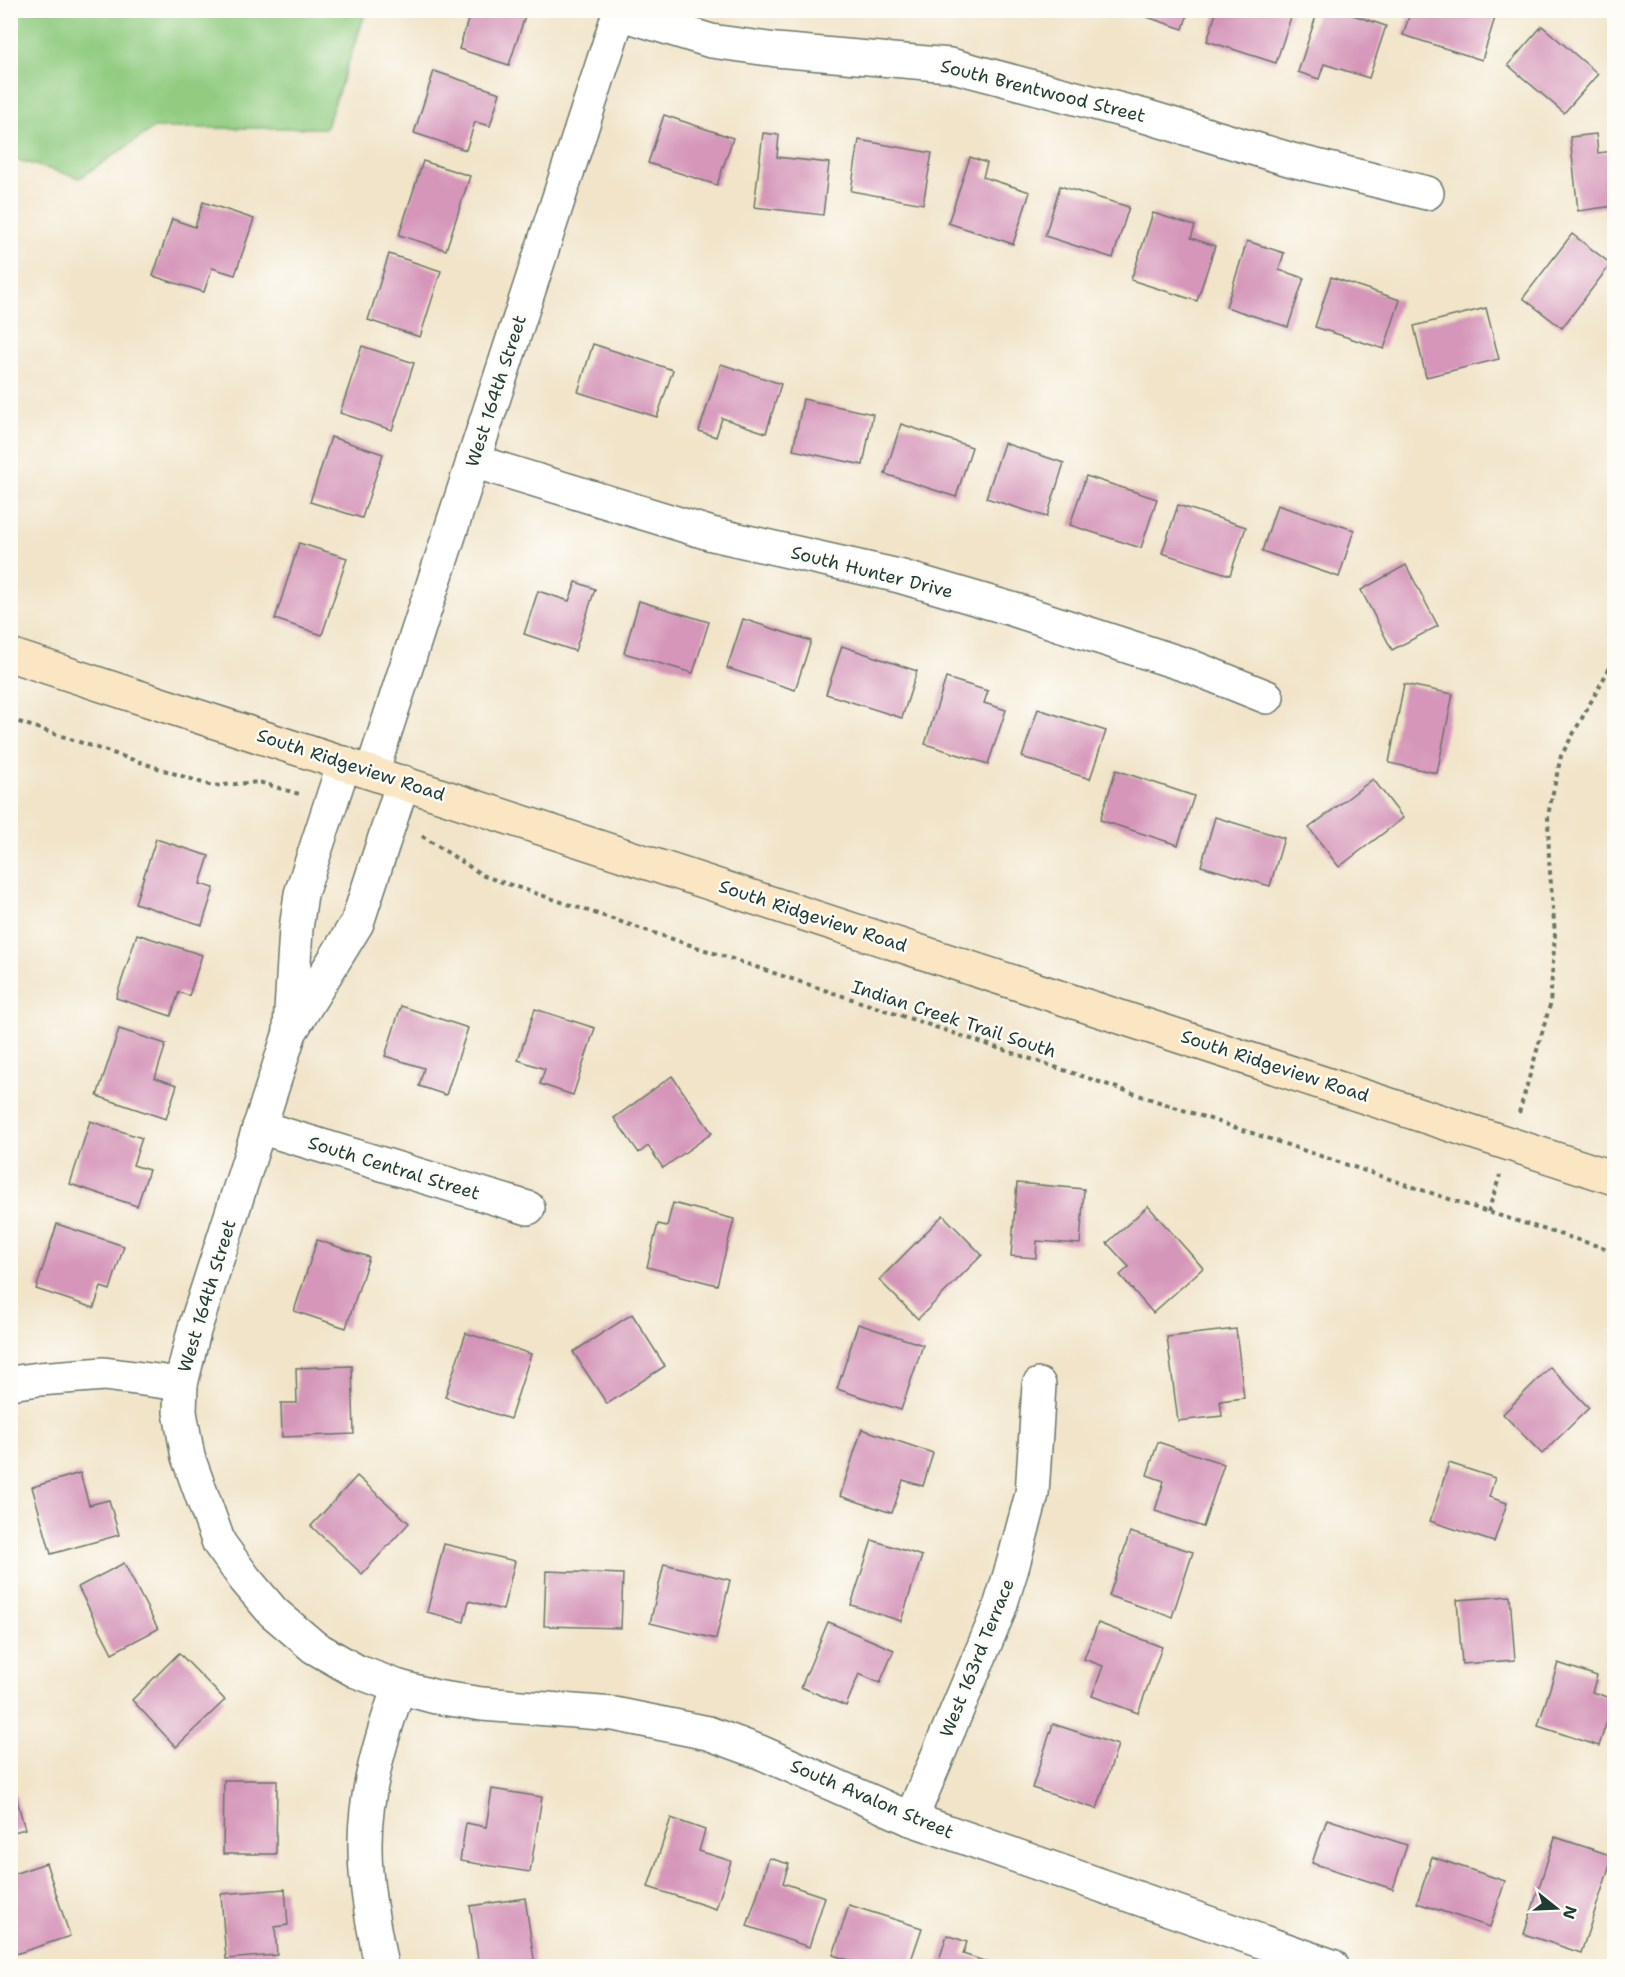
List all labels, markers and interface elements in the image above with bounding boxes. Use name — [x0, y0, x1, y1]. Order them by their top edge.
street label: South Brentwood Street — [938, 54, 1148, 128]
street label: West 164th Street — [460, 312, 532, 470]
street label: South Hunter Drive — [788, 540, 956, 604]
street label: South Ridgeview Road — [254, 723, 448, 807]
street label: South Ridgeview Road — [716, 874, 910, 958]
street label: Indian Creek Trail South — [849, 975, 1059, 1063]
street label: South Ridgeview Road — [1178, 1024, 1372, 1108]
street label: South Central Street — [305, 1130, 483, 1206]
street label: West 164th Street — [172, 1217, 242, 1375]
street label: West 163rd Terrace — [934, 1575, 1020, 1741]
street label: South Avalon Street — [787, 1754, 957, 1844]
north arrow — [1526, 1878, 1586, 1938]
text: N — [1558, 1903, 1582, 1922]

